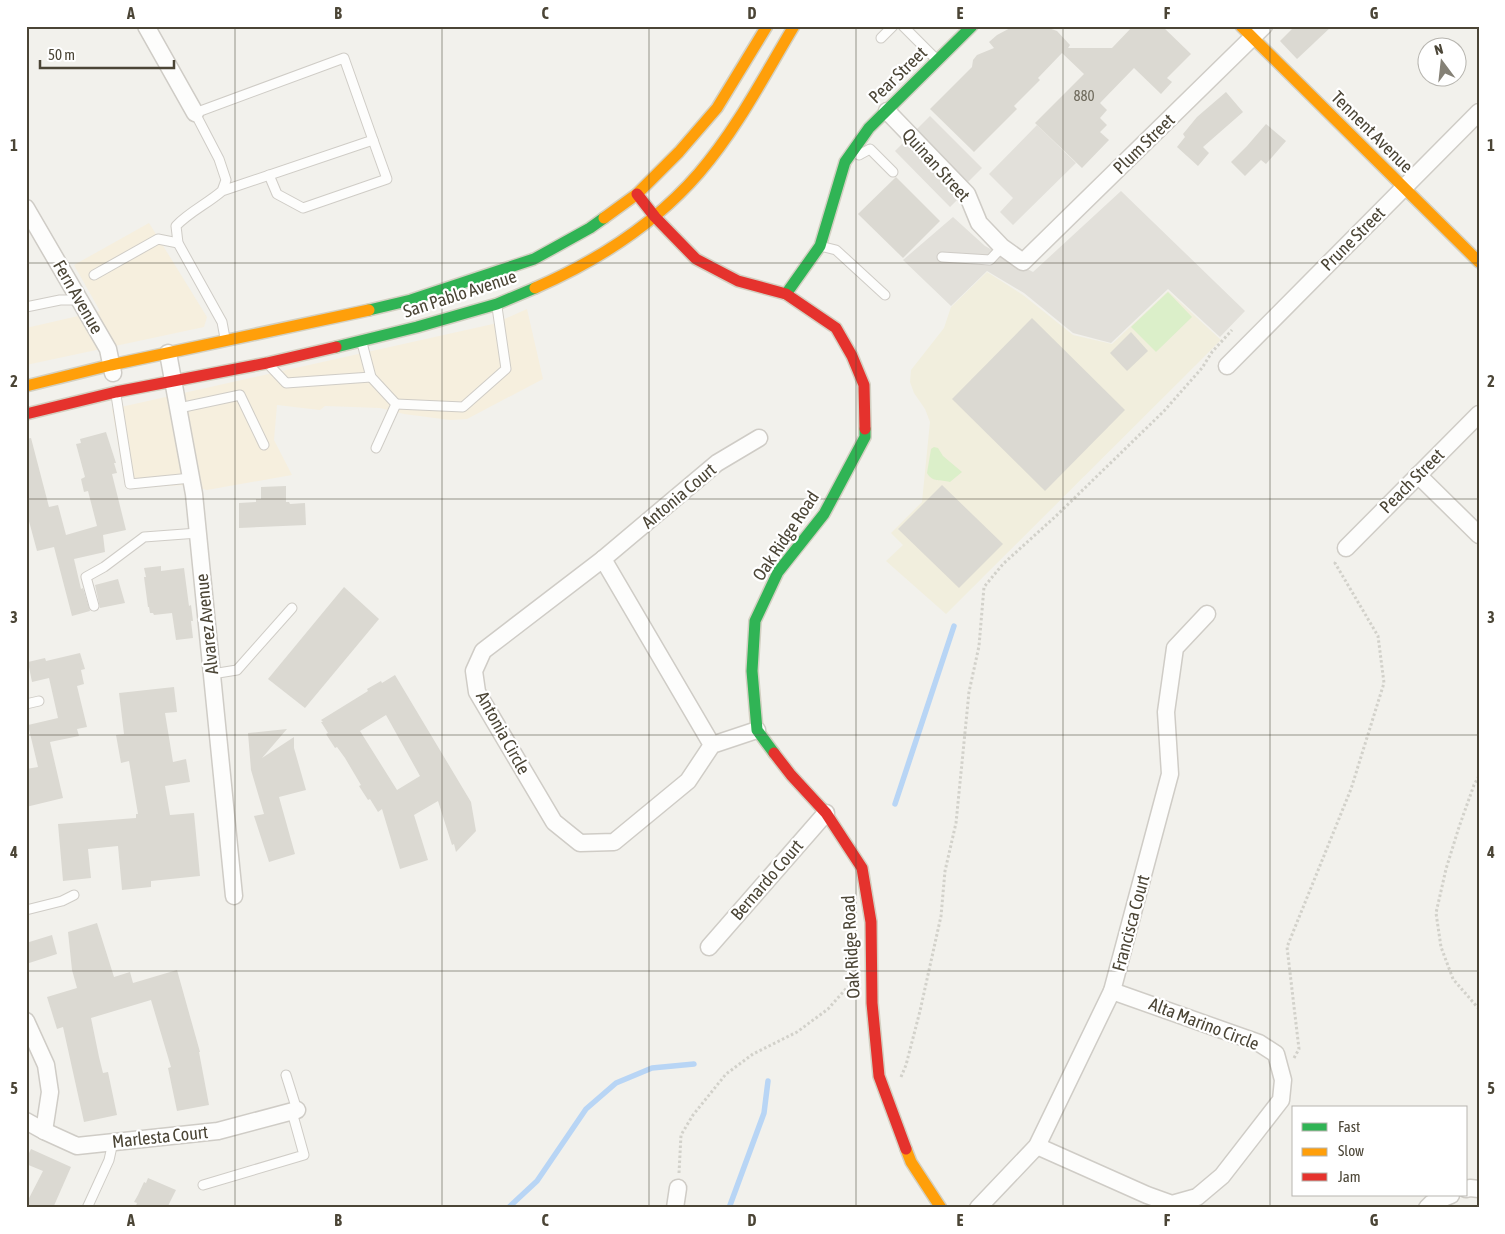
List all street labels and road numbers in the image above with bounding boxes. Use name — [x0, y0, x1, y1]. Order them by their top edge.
street label: Pear Street — [864, 42, 931, 107]
street label: Tennent Avenue — [1327, 86, 1418, 177]
street label: Plum Street — [1109, 109, 1179, 178]
street label: Quinan Street — [898, 124, 975, 206]
street label: Prune Street — [1316, 202, 1389, 275]
street label: Fern Avenue — [49, 256, 108, 337]
street label: San Pablo Avenue — [401, 265, 519, 322]
street label: Peach Street — [1375, 444, 1448, 517]
street label: Antonia Court — [637, 459, 720, 533]
street label: Oak Ridge Road — [748, 487, 823, 584]
street label: Alvarez Avenue — [191, 573, 222, 676]
street label: Antonia Circle — [472, 688, 535, 778]
street label: Bernardo Court — [726, 835, 807, 924]
street label: Francisca Court — [1108, 872, 1153, 973]
street label: Oak Ridge Road — [837, 895, 864, 999]
street label: Alta Marino Circle — [1146, 993, 1262, 1054]
street label: Marlesta Court — [111, 1121, 209, 1152]

